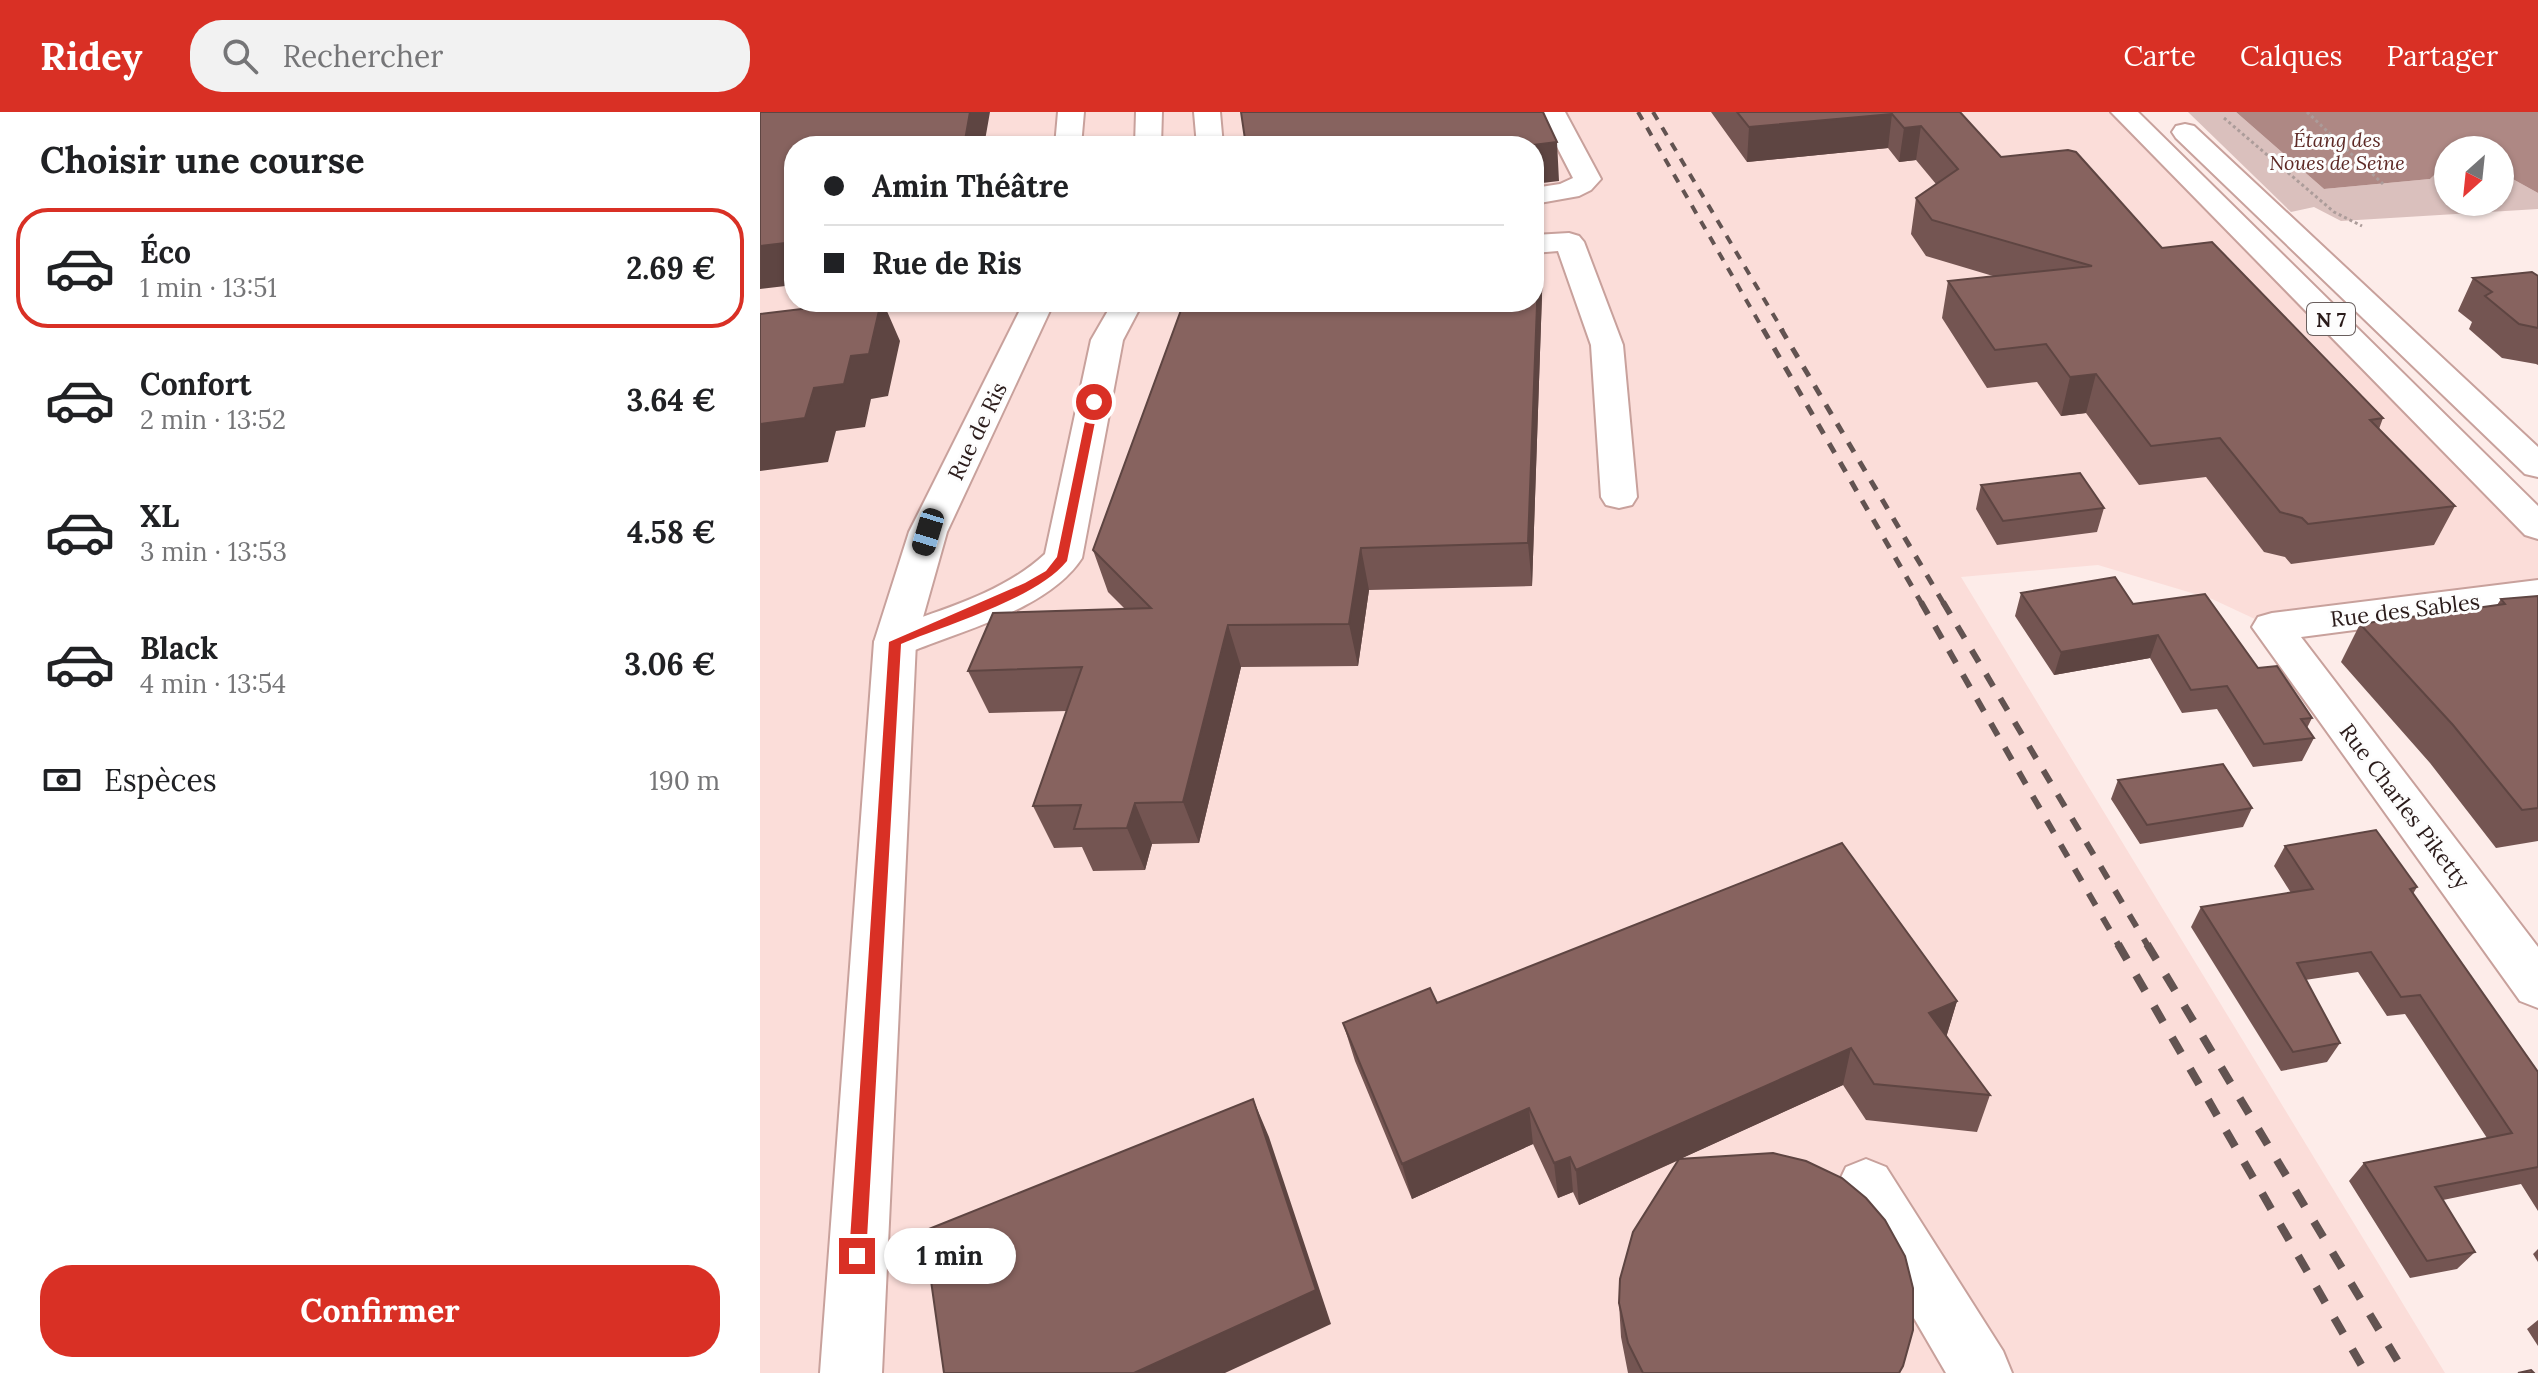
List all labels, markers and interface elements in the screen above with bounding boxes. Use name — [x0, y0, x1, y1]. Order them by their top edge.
search box — [190, 20, 750, 92]
text: Ridey — [40, 32, 142, 80]
icon: search — [218, 34, 262, 78]
text: Rechercher — [282, 37, 443, 75]
text: Carte — [2124, 38, 2196, 74]
text: Calques — [2240, 38, 2343, 74]
text: Partager — [2387, 38, 2498, 74]
water label: Étang des Noues de Seine — [2269, 127, 2405, 175]
north arrow — [2434, 136, 2514, 216]
map controls — [2434, 136, 2514, 216]
text: Choisir une course — [40, 137, 365, 183]
text: Amin Théâtre — [872, 167, 1069, 205]
icon: car — [44, 232, 116, 304]
text: Éco — [140, 233, 191, 271]
text: Rue de Ris — [872, 244, 1022, 282]
text: 2.69 € — [626, 249, 716, 287]
text: 1 min · 13:51 — [140, 271, 277, 304]
road number: N 7 — [2307, 303, 2355, 335]
icon: car — [44, 364, 116, 436]
text: Confort — [140, 365, 251, 403]
street label: Rue de Ris — [941, 377, 1013, 485]
text: 3.64 € — [626, 381, 716, 419]
route start — [1076, 384, 1112, 420]
text: 2 min · 13:52 — [140, 403, 286, 436]
icon: car — [44, 496, 116, 568]
text: XL — [140, 497, 179, 535]
car — [910, 506, 946, 558]
text: 4.58 € — [627, 513, 716, 551]
text: 3 min · 13:53 — [140, 535, 287, 568]
street label: Rue des Sables — [2329, 587, 2481, 633]
icon: car — [44, 628, 116, 700]
text: Black — [140, 629, 218, 667]
text: 3.06 € — [624, 645, 716, 683]
text: 4 min · 13:54 — [140, 667, 286, 700]
street label: Rue Charles Piketty — [2334, 718, 2477, 894]
icon: cash — [40, 758, 84, 802]
text: Espèces — [104, 761, 217, 799]
text: 190 m — [649, 764, 720, 797]
callout: 1 min — [885, 1228, 1017, 1284]
route end — [839, 1238, 875, 1274]
text: 1 min — [917, 1239, 983, 1272]
button: Confirmer — [40, 1265, 720, 1357]

